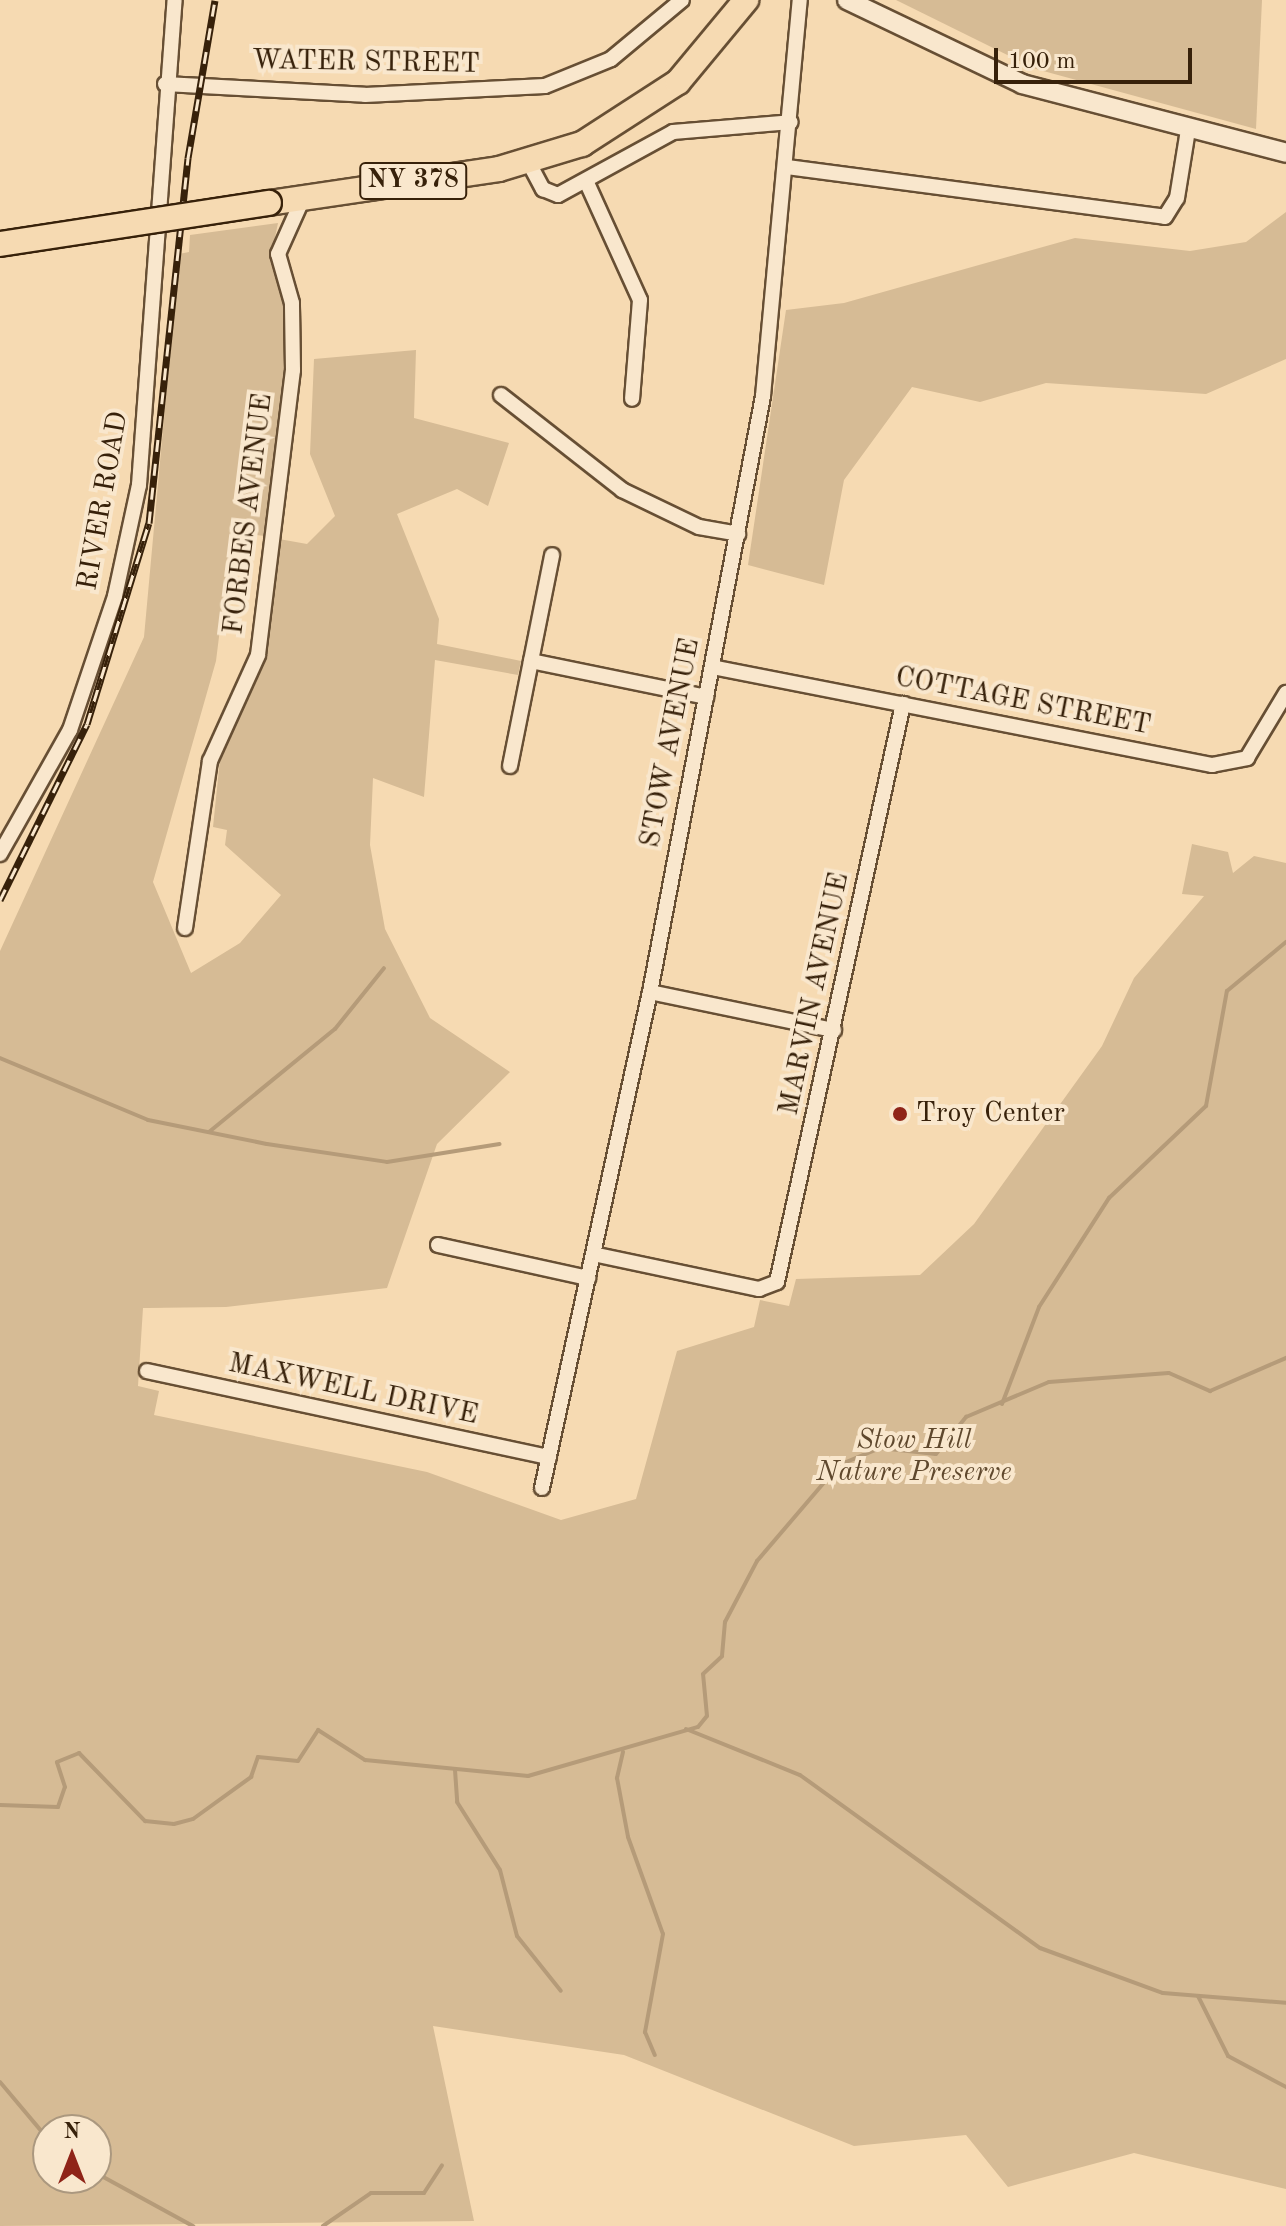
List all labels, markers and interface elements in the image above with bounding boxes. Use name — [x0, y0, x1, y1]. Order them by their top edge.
scale bar — [998, 32, 1196, 82]
street label: WATER STREET — [252, 44, 480, 82]
text: 100 m — [1008, 50, 1076, 74]
road number: NY 378 — [359, 159, 467, 203]
street label: FORBES AVENUE — [218, 391, 280, 637]
street label: RIVER ROAD — [72, 409, 136, 593]
street label: STOW AVENUE — [634, 635, 708, 851]
street label: COTTAGE STREET — [892, 661, 1154, 743]
street label: MARVIN AVENUE — [773, 870, 857, 1118]
place label: Troy Center — [916, 1097, 1065, 1131]
marker: Troy Center — [891, 1105, 909, 1123]
street label: MAXWELL DRIVE — [225, 1347, 481, 1433]
park label: Stow Hill Nature Preserve — [816, 1424, 1012, 1490]
north arrow — [32, 2114, 112, 2194]
text: N — [64, 2121, 80, 2143]

